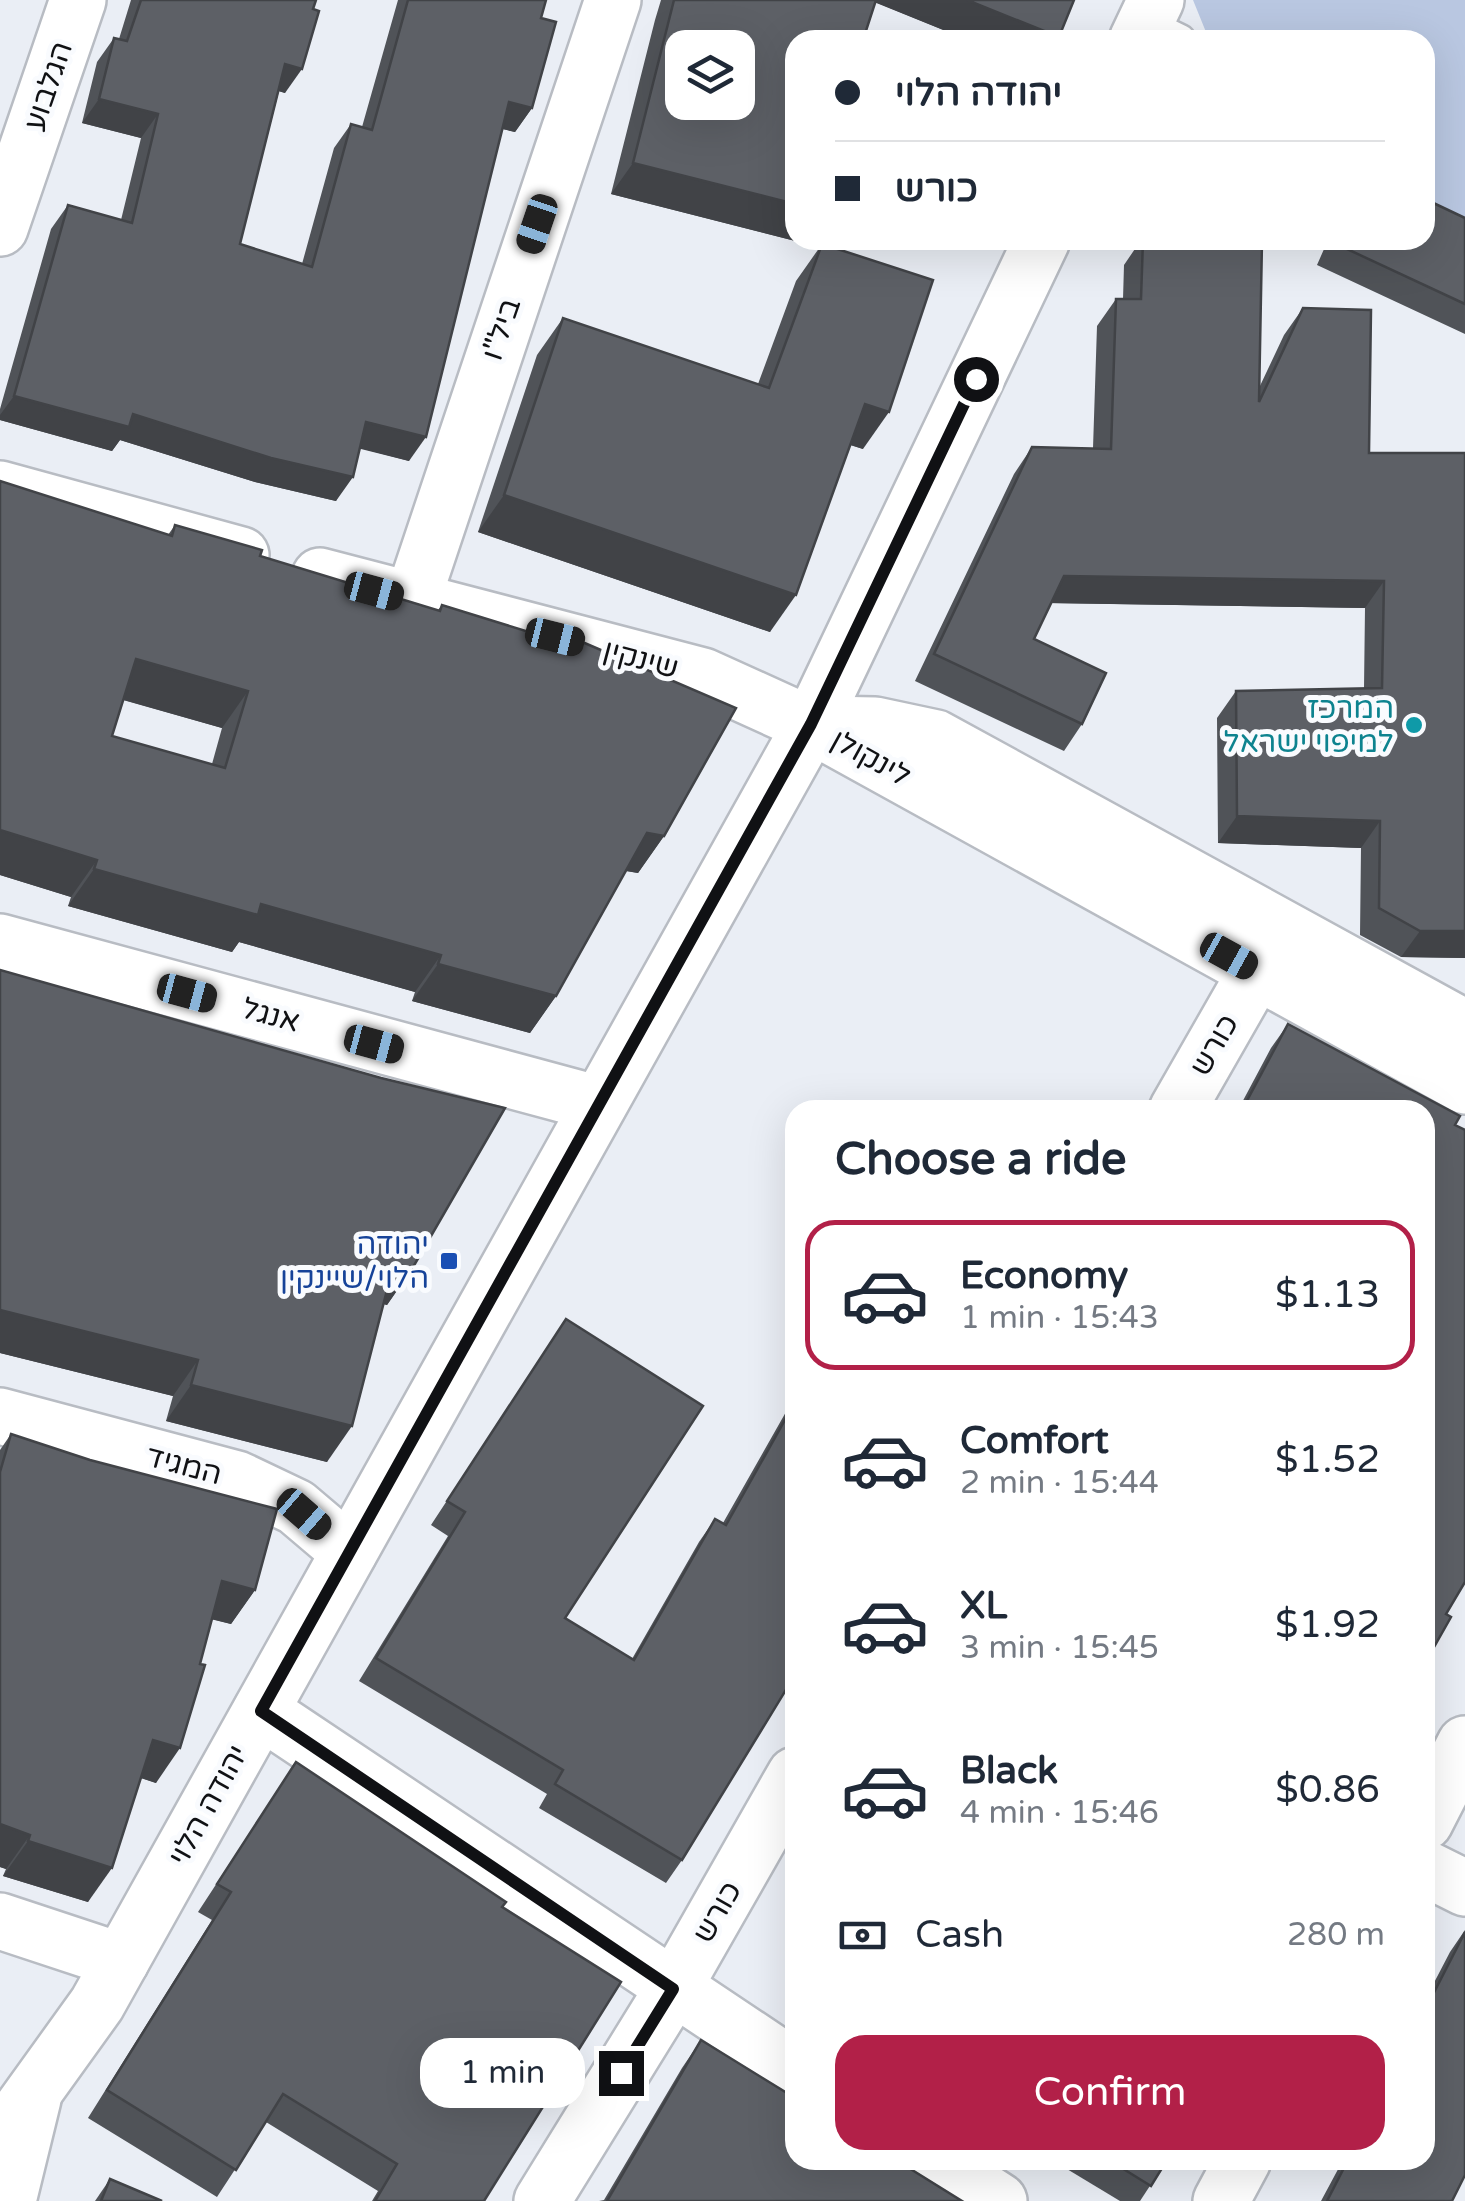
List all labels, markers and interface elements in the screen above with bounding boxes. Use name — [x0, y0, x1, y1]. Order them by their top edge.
map controls — [665, 30, 755, 120]
button: layers — [665, 30, 755, 120]
street label: הגלבוע — [16, 37, 81, 136]
text: יהודה הלוי — [895, 70, 1062, 116]
text: כורש — [895, 166, 978, 212]
car — [513, 191, 561, 257]
street label: ביל"ו — [474, 293, 529, 365]
route start — [954, 357, 999, 402]
car — [341, 569, 407, 613]
car — [522, 615, 588, 659]
street label: שינקין — [599, 632, 683, 687]
place label: המרכז למיפוי ישראל — [1223, 690, 1394, 761]
marker: המרכז למיפוי ישראל — [1403, 714, 1425, 736]
street label: לינקולן — [824, 721, 917, 795]
car — [1195, 928, 1263, 984]
car — [154, 971, 220, 1015]
street label: אנגל — [238, 990, 304, 1041]
street label: כורש — [1182, 1008, 1247, 1083]
car — [341, 1022, 407, 1066]
text: Choose a ride — [835, 1133, 1126, 1187]
place label: יהודה הלוי/שיינקין — [280, 1226, 429, 1297]
marker: יהודה הלוי/שיינקין — [438, 1250, 460, 1272]
icon: car — [840, 1250, 930, 1340]
text: Economy — [960, 1253, 1128, 1299]
text: $1.13 — [1275, 1272, 1380, 1318]
text: 1 min · 15:43 — [960, 1299, 1159, 1337]
icon: car — [840, 1415, 930, 1505]
text: Comfort — [960, 1418, 1109, 1464]
text: $1.52 — [1275, 1437, 1380, 1483]
street label: המגיד — [142, 1438, 226, 1493]
text: 2 min · 15:44 — [960, 1464, 1159, 1502]
car — [272, 1483, 336, 1545]
icon: car — [840, 1580, 930, 1670]
text: XL — [960, 1583, 1007, 1629]
text: $1.92 — [1275, 1602, 1380, 1648]
text: 3 min · 15:45 — [960, 1629, 1159, 1667]
street label: יהודה הלוי — [160, 1739, 257, 1872]
icon: car — [840, 1745, 930, 1835]
text: Black — [960, 1748, 1058, 1794]
text: $0.86 — [1275, 1767, 1380, 1813]
text: 4 min · 15:46 — [960, 1794, 1159, 1832]
street label: כורש — [685, 1875, 750, 1950]
icon: cash — [835, 1908, 890, 1963]
text: Cash — [915, 1912, 1004, 1958]
text: 280 m — [1287, 1916, 1385, 1954]
button: Confirm — [835, 2035, 1385, 2150]
callout: 1 min — [421, 2038, 586, 2108]
route end — [599, 2051, 644, 2096]
text: 1 min — [460, 2054, 545, 2092]

